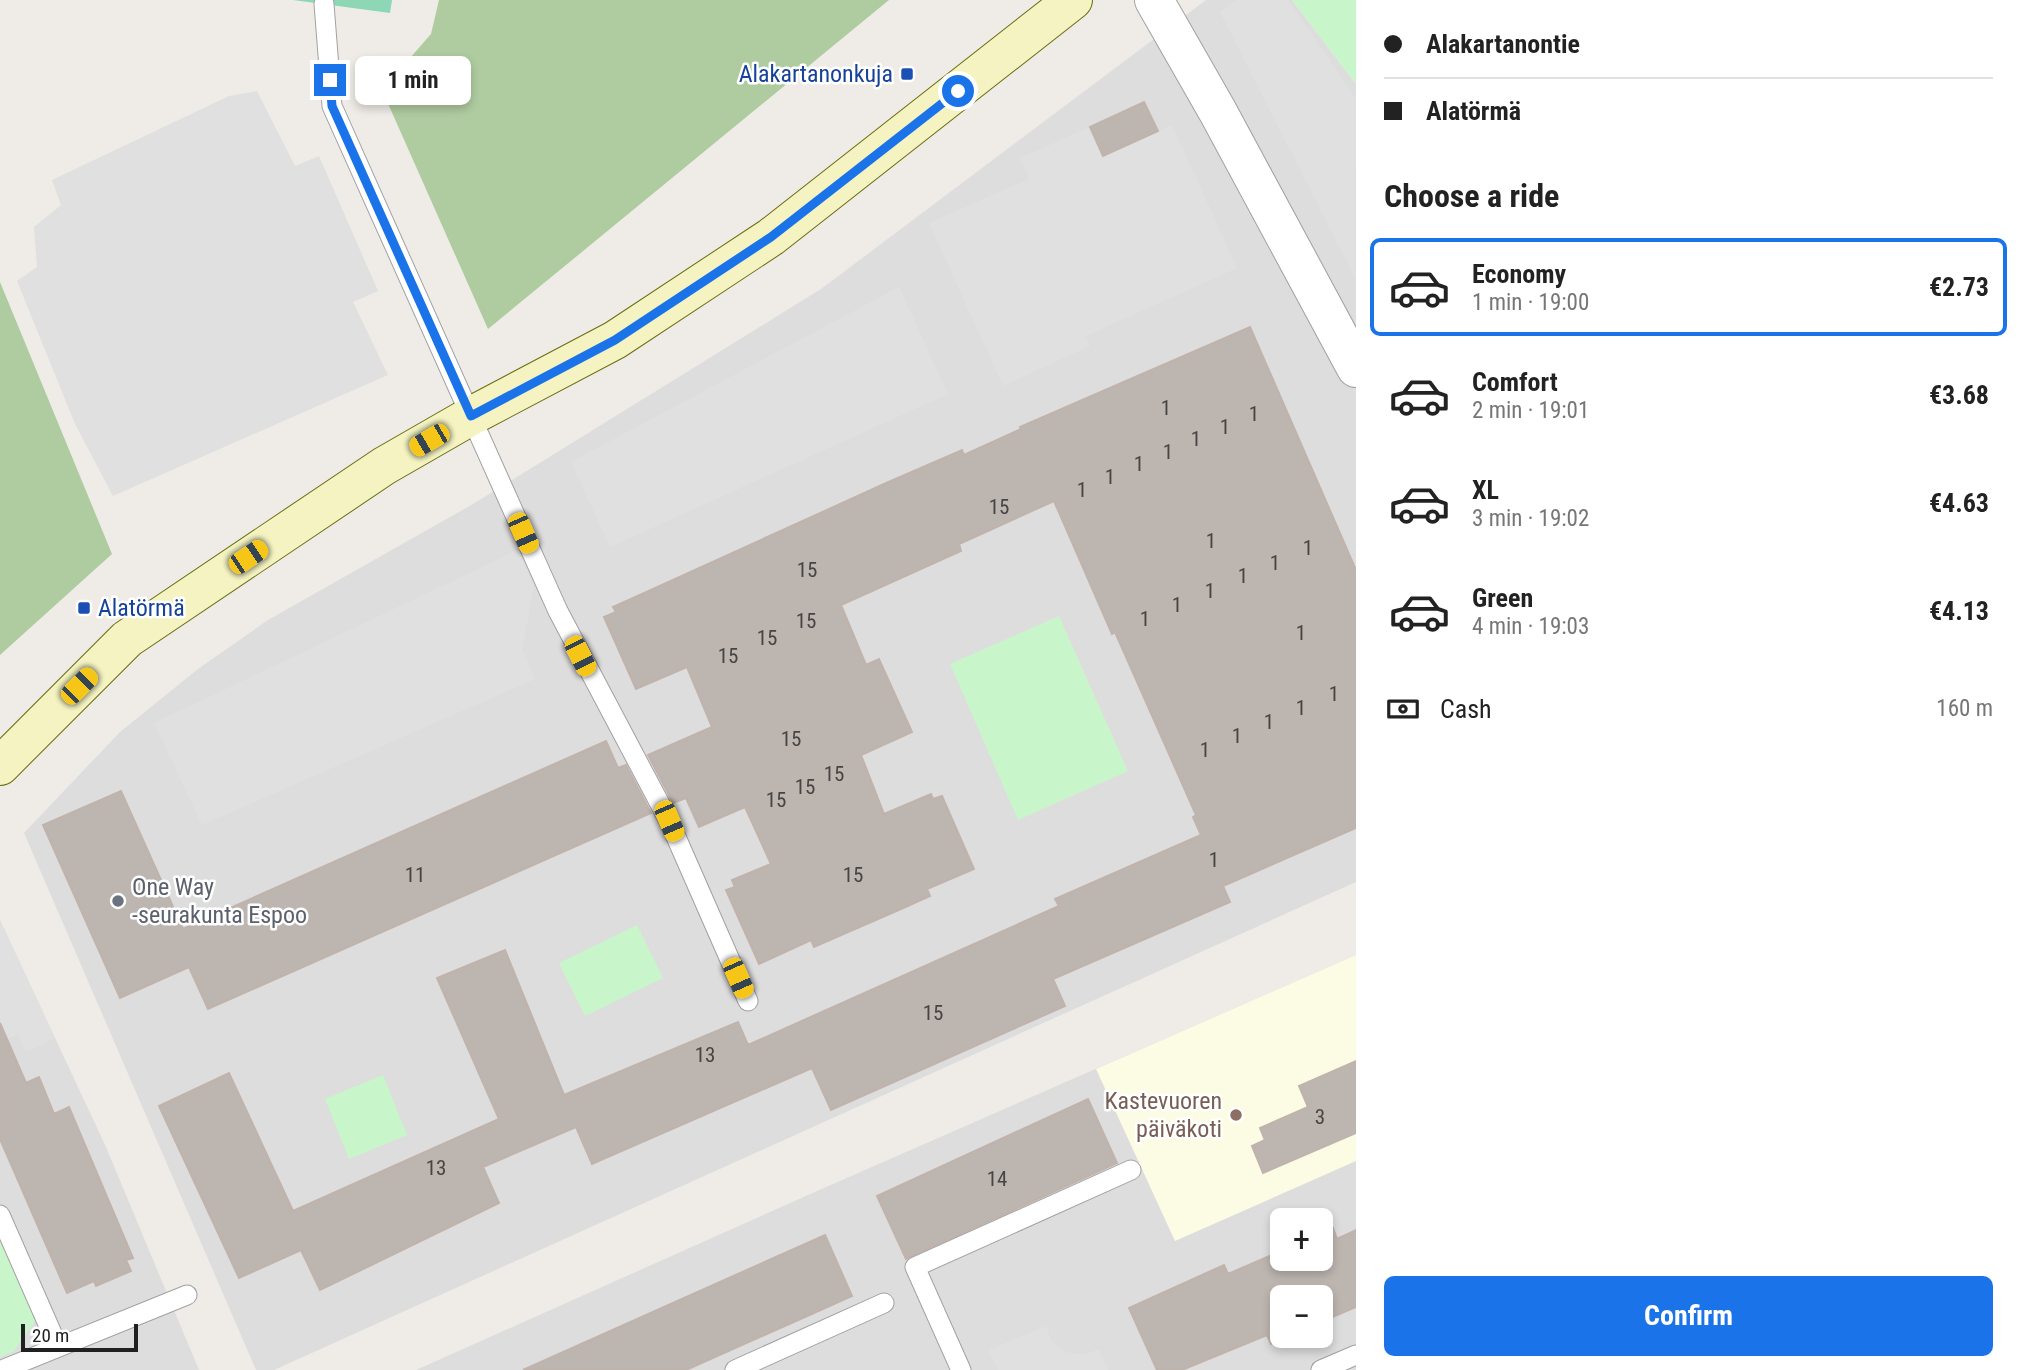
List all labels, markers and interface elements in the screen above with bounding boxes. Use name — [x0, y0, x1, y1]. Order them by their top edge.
text: Alakartanontie — [1426, 29, 1580, 59]
callout: 1 min — [354, 56, 470, 104]
place label: Alakartanonkuja — [739, 60, 893, 88]
route end — [314, 64, 346, 96]
marker: Alakartanonkuja — [899, 66, 915, 82]
text: 1 min — [387, 67, 439, 94]
route start — [942, 75, 974, 107]
text: Alatörmä — [1426, 96, 1521, 126]
text: Choose a ride — [1384, 177, 1559, 215]
icon: car — [1388, 256, 1451, 319]
text: Economy — [1472, 259, 1566, 289]
text: €2.73 — [1929, 272, 1989, 302]
text: 1 min · 19:00 — [1472, 289, 1589, 316]
icon: car — [1388, 364, 1451, 427]
text: Comfort — [1472, 367, 1558, 397]
text: €3.68 — [1929, 380, 1989, 410]
house number: 1 — [1161, 396, 1171, 420]
text: 2 min · 19:01 — [1472, 397, 1589, 424]
house number: 1 — [1249, 402, 1259, 426]
house number: 1 — [1220, 415, 1230, 439]
car — [406, 420, 453, 460]
house number: 1 — [1191, 427, 1201, 451]
house number: 1 — [1163, 440, 1173, 464]
house number: 1 — [1134, 452, 1144, 476]
house number: 1 — [1105, 465, 1115, 489]
icon: car — [1388, 472, 1451, 535]
text: XL — [1472, 475, 1499, 505]
house number: 1 — [1077, 478, 1087, 502]
text: €4.63 — [1929, 488, 1989, 518]
house number: 15 — [989, 495, 1009, 519]
text: 3 min · 19:02 — [1472, 505, 1589, 532]
car — [505, 510, 542, 556]
house number: 1 — [1206, 529, 1216, 553]
house number: 1 — [1303, 536, 1313, 560]
car — [225, 537, 272, 577]
house number: 1 — [1270, 551, 1280, 575]
house number: 15 — [797, 558, 817, 582]
house number: 1 — [1238, 564, 1248, 588]
house number: 1 — [1205, 579, 1215, 603]
icon: car — [1388, 580, 1451, 643]
text: Green — [1472, 583, 1533, 613]
house number: 1 — [1172, 593, 1182, 617]
place label: Alatörmä — [98, 594, 185, 622]
text: €4.13 — [1929, 596, 1989, 626]
marker: Alatörmä — [76, 600, 92, 616]
house number: 1 — [1140, 607, 1150, 631]
house number: 15 — [796, 609, 816, 633]
text: 4 min · 19:03 — [1472, 613, 1589, 640]
house number: 1 — [1296, 621, 1306, 645]
house number: 15 — [757, 626, 777, 650]
car — [562, 633, 599, 679]
house number: 15 — [718, 644, 738, 668]
car — [57, 664, 102, 708]
house number: 1 — [1329, 682, 1339, 706]
icon: cash — [1384, 690, 1422, 728]
text: Cash — [1440, 694, 1492, 724]
text: 160 m — [1936, 695, 1993, 722]
house number: 1 — [1296, 696, 1306, 720]
house number: 1 — [1264, 710, 1274, 734]
house number: 1 — [1232, 724, 1242, 748]
house number: 15 — [781, 727, 801, 751]
house number: 1 — [1200, 738, 1210, 762]
house number: 15 — [824, 762, 844, 786]
house number: 15 — [795, 775, 815, 799]
house number: 15 — [766, 788, 786, 812]
car — [652, 798, 687, 844]
house number: 1 — [1209, 848, 1219, 872]
house number: 11 — [405, 863, 425, 887]
house number: 15 — [843, 863, 863, 887]
place label: One Way -seurakunta Espoo — [132, 873, 307, 929]
marker: One Way -seurakunta Espoo — [110, 893, 126, 909]
car — [720, 955, 757, 1001]
house number: 15 — [923, 1001, 943, 1025]
house number: 13 — [695, 1043, 715, 1067]
place label: Kastevuoren päiväkoti — [1104, 1087, 1222, 1143]
house number: 3 — [1315, 1105, 1325, 1129]
marker: Kastevuoren päiväkoti — [1228, 1107, 1244, 1123]
house number: 13 — [426, 1156, 446, 1180]
house number: 14 — [987, 1167, 1007, 1191]
map controls — [1270, 1208, 1333, 1348]
button: + — [1270, 1208, 1333, 1271]
button: Confirm — [1384, 1276, 1993, 1356]
button: − — [1270, 1285, 1333, 1348]
scale bar — [21, 1321, 138, 1353]
text: 20 m — [32, 1324, 69, 1347]

